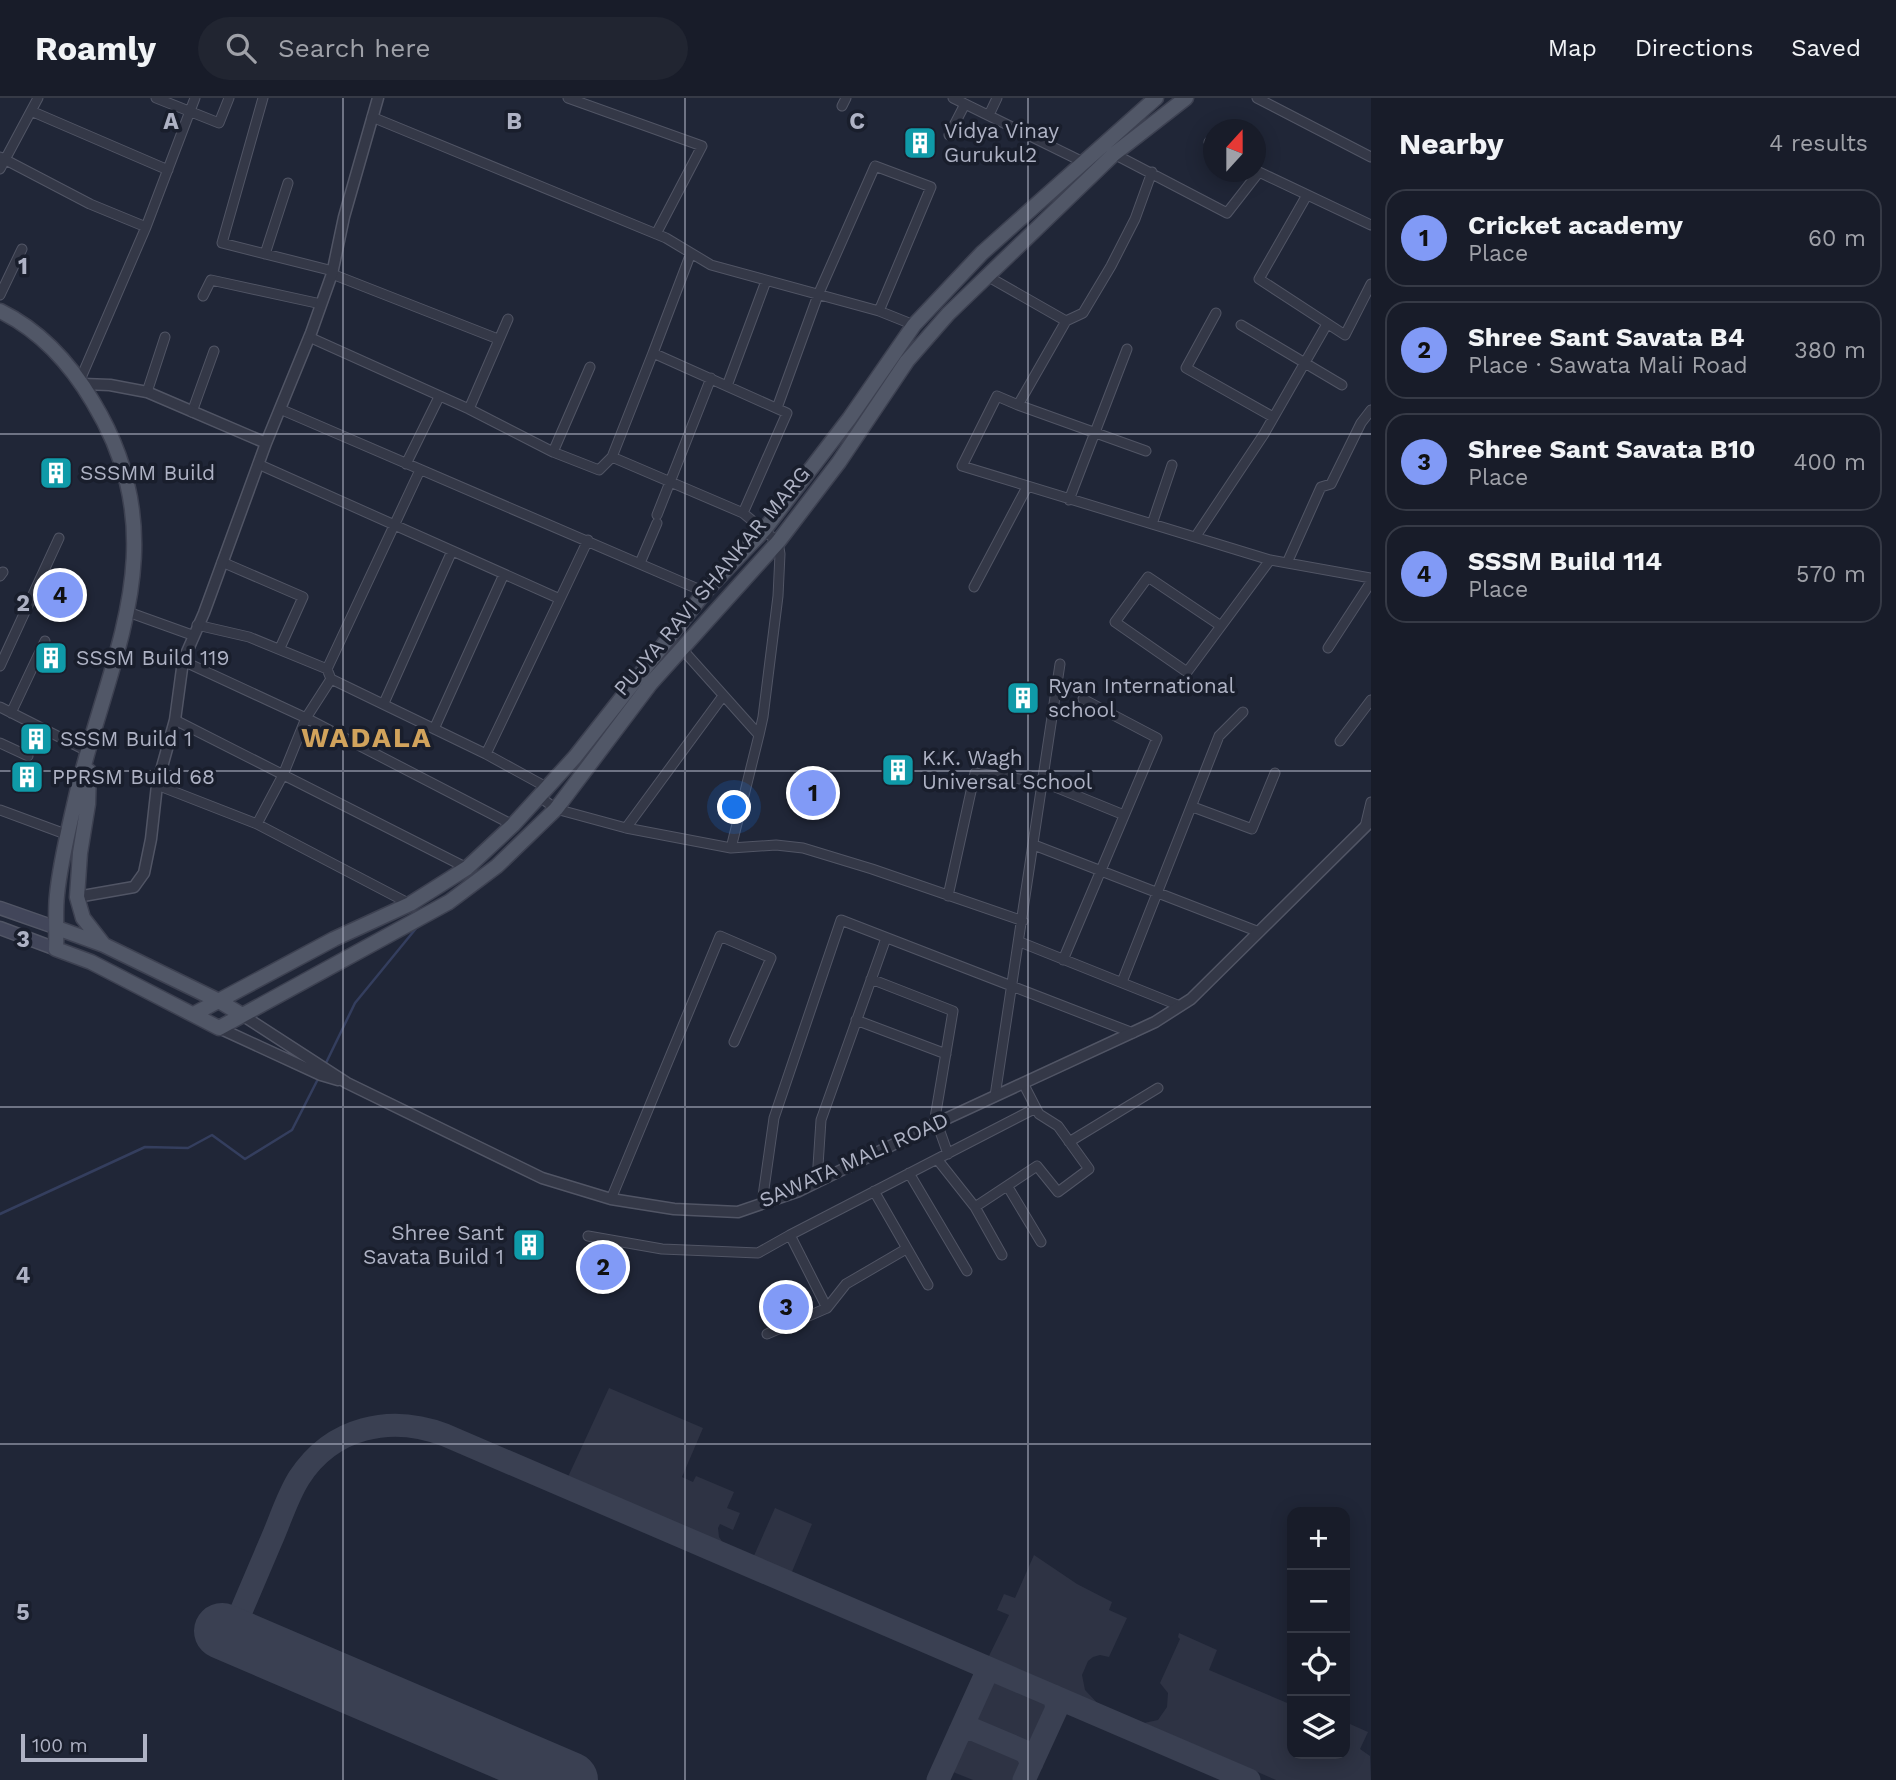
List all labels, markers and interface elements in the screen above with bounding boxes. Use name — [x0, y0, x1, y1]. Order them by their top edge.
search box — [198, 17, 688, 80]
text: Roamly — [35, 29, 156, 68]
icon: search — [222, 29, 260, 67]
text: Search here — [278, 33, 431, 63]
text: Map — [1548, 34, 1597, 62]
text: Directions — [1635, 34, 1753, 62]
text: Saved — [1791, 34, 1861, 62]
text: A — [163, 108, 179, 135]
text: B — [506, 108, 522, 135]
text: C — [849, 108, 865, 135]
place label: Vidya Vinay Gurukul2 — [944, 118, 1059, 167]
north arrow — [1203, 119, 1266, 182]
building icon: Vidya Vinay Gurukul2 — [901, 124, 939, 162]
text: Nearby — [1399, 126, 1504, 161]
text: 4 results — [1769, 130, 1868, 157]
text: Cricket academy — [1468, 210, 1683, 240]
text: 1 — [1419, 225, 1429, 252]
text: 60 m — [1808, 225, 1866, 252]
text: Place — [1468, 240, 1528, 267]
text: 1 — [18, 253, 28, 280]
text: Shree Sant Savata B4 — [1468, 322, 1744, 352]
text: 2 — [1417, 337, 1431, 364]
text: 380 m — [1794, 337, 1866, 364]
text: Place · Sawata Mali Road — [1468, 352, 1748, 379]
text: Shree Sant Savata B10 — [1468, 434, 1756, 464]
text: 3 — [1417, 449, 1431, 476]
text: 400 m — [1794, 449, 1866, 476]
building icon: SSSMM Build — [37, 454, 75, 492]
place label: SSSMM Build — [80, 460, 215, 485]
street label: PUJYA RAVI SHANKAR MARG — [608, 461, 815, 700]
text: Place — [1468, 464, 1528, 491]
text: SSSM Build 114 — [1468, 546, 1662, 576]
text: 4 — [1417, 561, 1431, 588]
text: 570 m — [1796, 561, 1866, 588]
pin: 4 — [37, 569, 83, 621]
text: Place — [1468, 576, 1528, 603]
text: 2 — [16, 590, 30, 617]
building icon: SSSM Build 119 — [32, 639, 70, 677]
place label: SSSM Build 119 — [76, 645, 229, 670]
place label: Ryan International school — [1048, 673, 1236, 722]
building icon: Ryan International school — [1004, 679, 1042, 717]
building icon: SSSM Build 1 — [17, 720, 55, 758]
district label: WADALA — [301, 721, 433, 754]
place label: SSSM Build 1 — [60, 726, 192, 751]
place label: K.K. Wagh Universal School — [922, 745, 1093, 794]
building icon: K.K. Wagh Universal School — [879, 751, 917, 789]
building icon: PPRSM Build 68 — [8, 758, 46, 796]
place label: PPRSM Build 68 — [52, 764, 215, 789]
pin: 1 — [790, 767, 836, 819]
your location — [717, 790, 751, 824]
text: 3 — [16, 926, 30, 953]
street label: SAWATA MALI ROAD — [755, 1107, 952, 1213]
place label: Shree Sant Savata Build 1 — [363, 1220, 504, 1269]
building icon: Shree Sant Savata Build 1 — [510, 1226, 548, 1264]
pin: 2 — [580, 1241, 626, 1293]
text: 4 — [16, 1262, 31, 1289]
pin: 3 — [763, 1281, 809, 1333]
map controls — [1287, 1507, 1350, 1759]
button: + — [1287, 1507, 1350, 1570]
button: − — [1287, 1570, 1350, 1633]
text: 5 — [16, 1599, 30, 1626]
button: locate — [1287, 1633, 1350, 1696]
button: layers — [1287, 1696, 1350, 1759]
scale bar — [21, 1731, 147, 1763]
text: 100 m — [32, 1734, 88, 1757]

